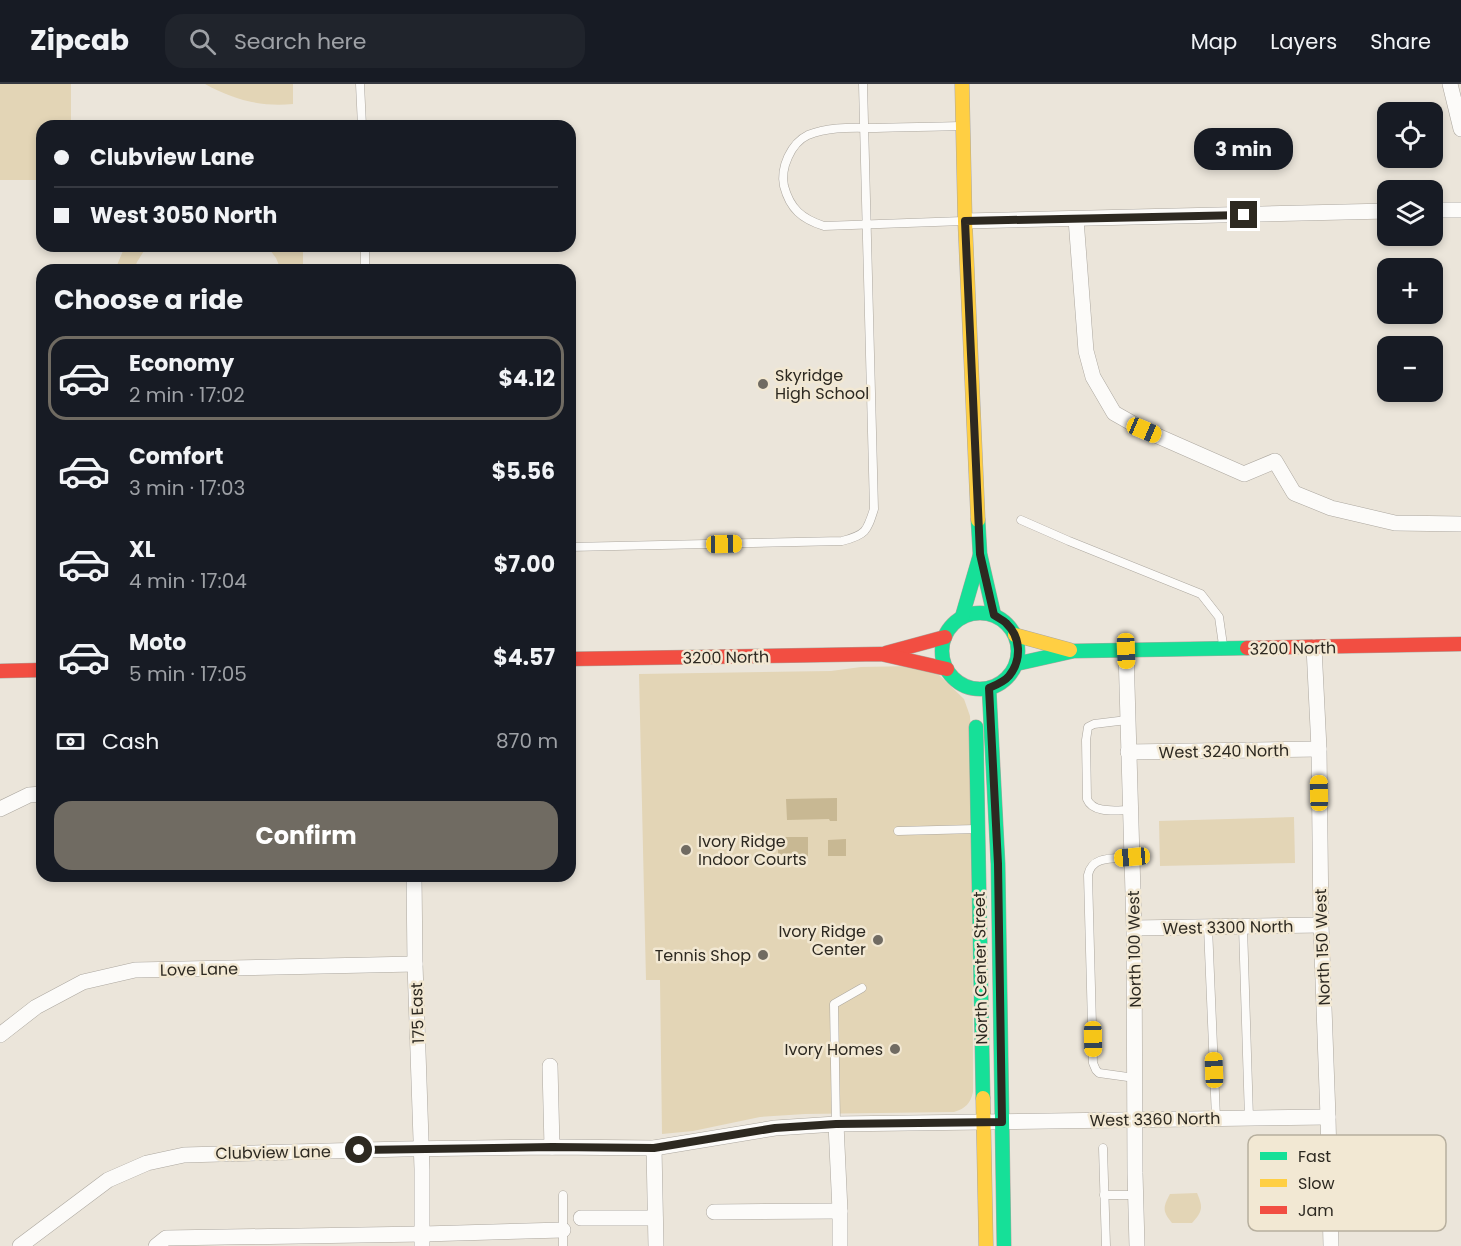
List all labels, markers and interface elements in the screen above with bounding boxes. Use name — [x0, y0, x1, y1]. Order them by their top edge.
search box — [165, 14, 585, 68]
text: Zipcab — [30, 21, 129, 60]
icon: search — [186, 25, 219, 58]
text: Search here — [234, 26, 366, 57]
text: Map — [1191, 27, 1237, 56]
text: Layers — [1270, 27, 1337, 56]
text: Share — [1370, 27, 1431, 56]
map controls — [1377, 102, 1443, 402]
button: locate — [1377, 102, 1443, 168]
callout: 3 min — [1194, 128, 1294, 170]
text: 3 min — [1215, 135, 1272, 163]
text: Clubview Lane — [90, 142, 254, 173]
button: layers — [1377, 180, 1443, 246]
text: West 3050 North — [90, 200, 277, 231]
route end — [1230, 201, 1257, 228]
button: + — [1377, 258, 1443, 324]
text: Choose a ride — [54, 281, 243, 318]
button: − — [1377, 336, 1443, 402]
text: Economy — [129, 348, 234, 379]
icon: car — [57, 351, 111, 405]
text: $4.12 — [499, 363, 555, 394]
place label: Skyridge High School — [775, 364, 869, 405]
marker: Skyridge High School — [756, 377, 770, 391]
text: 2 min · 17:02 — [129, 381, 245, 409]
car — [1124, 415, 1164, 445]
text: Comfort — [129, 441, 223, 472]
icon: car — [57, 444, 111, 498]
text: $5.56 — [492, 456, 555, 487]
text: 3 min · 17:03 — [129, 474, 245, 502]
text: XL — [129, 534, 155, 565]
car — [706, 535, 742, 553]
icon: car — [57, 537, 111, 591]
text: $7.00 — [494, 549, 555, 580]
text: 4 min · 17:04 — [129, 567, 247, 595]
text: Moto — [129, 627, 186, 658]
icon: car — [57, 630, 111, 684]
car — [1116, 633, 1136, 669]
street label: 3200 North — [1250, 636, 1336, 661]
text: $4.57 — [493, 642, 555, 673]
street label: 3200 North — [683, 645, 769, 670]
text: 5 min · 17:05 — [129, 660, 247, 688]
icon: cash — [54, 725, 87, 758]
text: Cash — [102, 726, 159, 757]
text: 870 m — [496, 727, 558, 755]
street label: West 3240 North — [1159, 739, 1289, 764]
car — [1310, 775, 1328, 811]
button: Confirm — [54, 801, 558, 870]
place label: Ivory Ridge Indoor Courts — [698, 830, 807, 871]
marker: Ivory Ridge Indoor Courts — [679, 843, 693, 857]
car — [1113, 846, 1151, 868]
street label: North 150 West — [1309, 888, 1336, 1006]
street label: North 100 West — [1122, 890, 1147, 1008]
street label: North Center Street — [968, 891, 993, 1045]
street label: West 3300 North — [1162, 915, 1294, 940]
place label: Ivory Ridge Center — [778, 920, 866, 961]
marker: Ivory Ridge Center — [871, 933, 885, 947]
place label: Tennis Shop — [655, 944, 751, 967]
marker: Tennis Shop — [756, 948, 770, 962]
street label: Love Lane — [160, 957, 238, 982]
street label: 175 East — [405, 982, 430, 1044]
car — [1084, 1021, 1102, 1057]
place label: Ivory Homes — [785, 1038, 883, 1061]
marker: Ivory Homes — [888, 1042, 902, 1056]
car — [1204, 1052, 1224, 1088]
street label: West 3360 North — [1089, 1107, 1221, 1132]
legend — [1248, 1135, 1446, 1231]
route start — [345, 1136, 372, 1163]
street label: Clubview Lane — [215, 1140, 331, 1165]
text: Fast — [1298, 1145, 1331, 1168]
text: Slow — [1298, 1172, 1335, 1195]
text: Jam — [1298, 1199, 1334, 1222]

